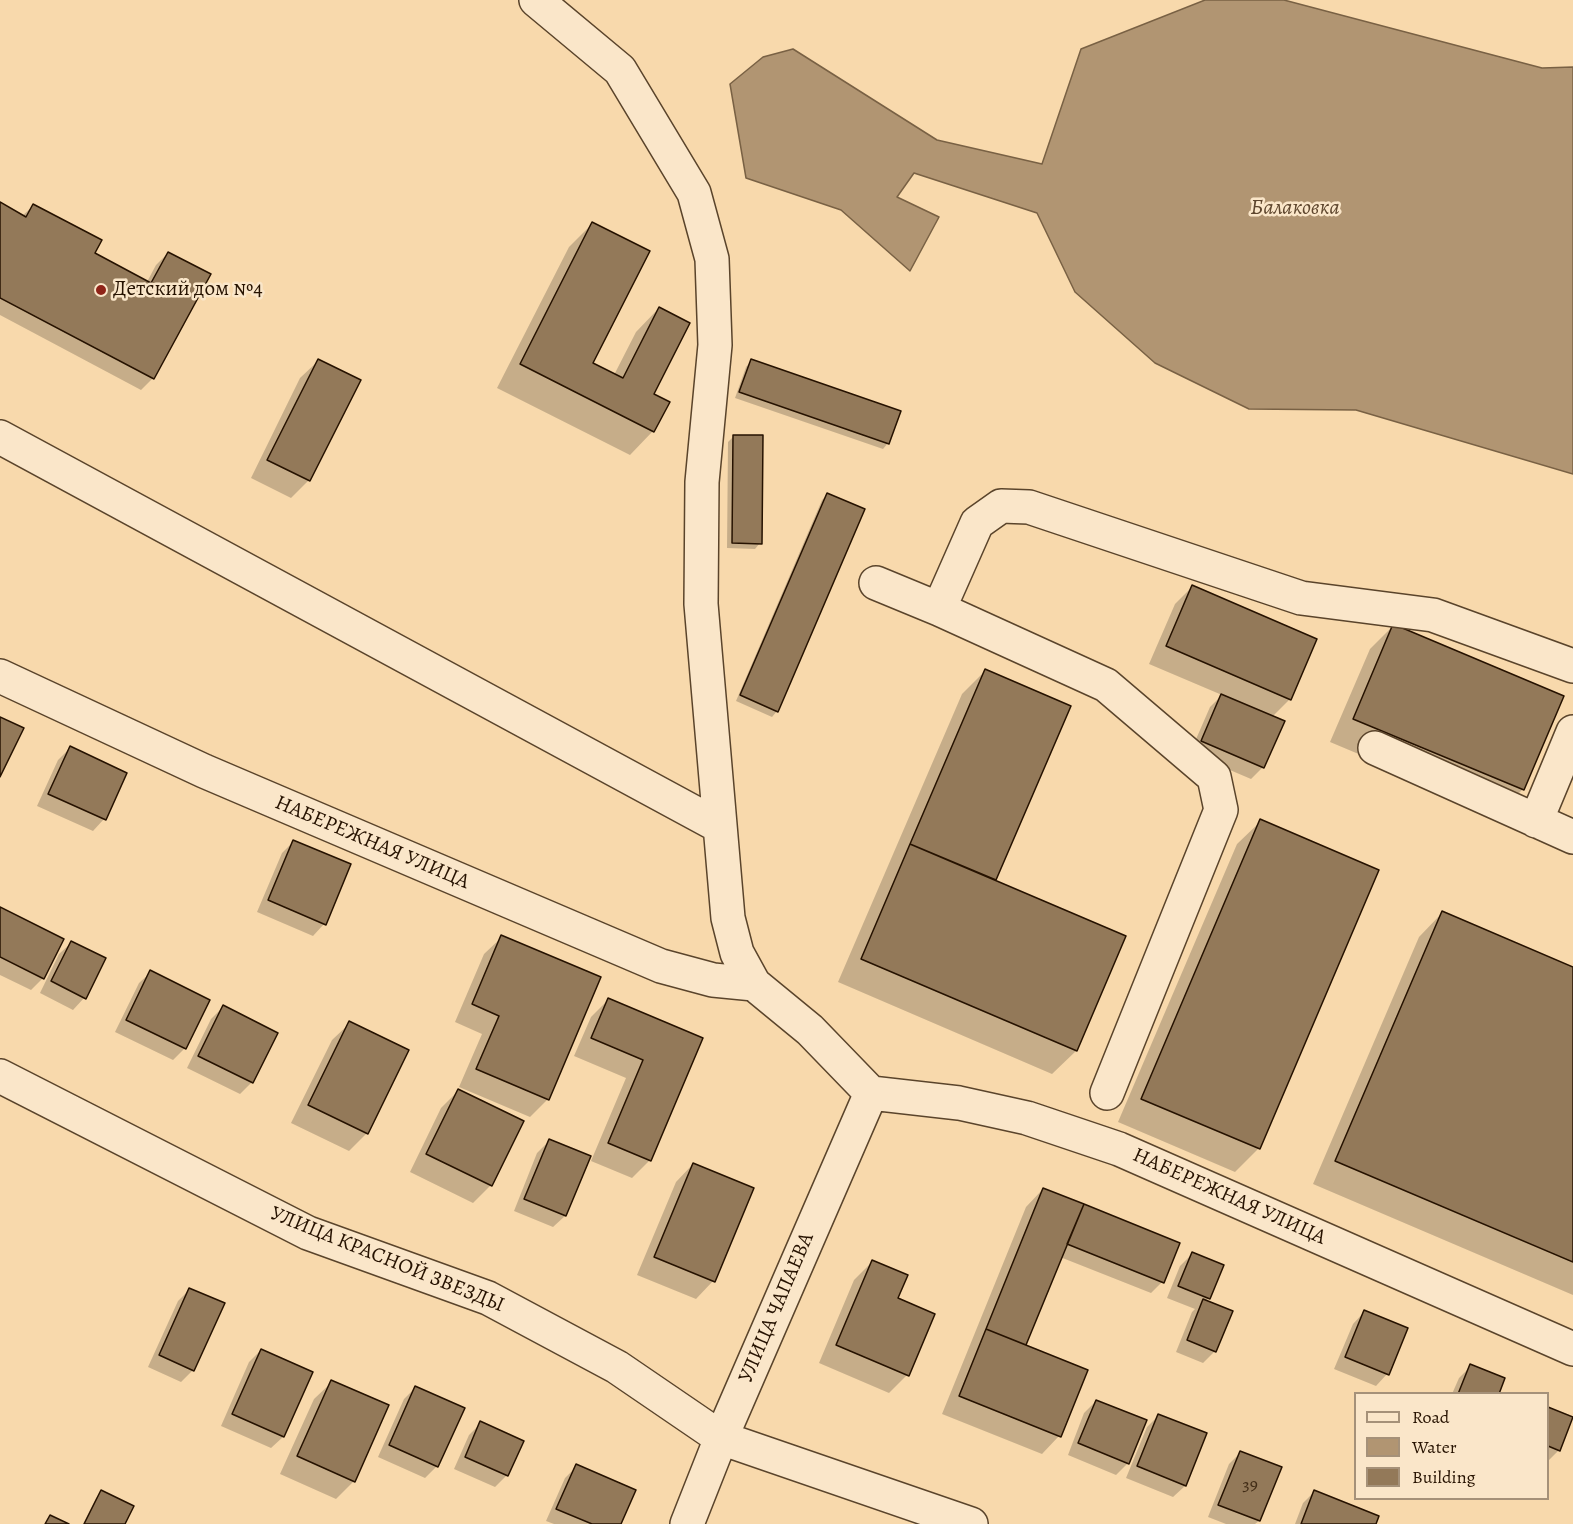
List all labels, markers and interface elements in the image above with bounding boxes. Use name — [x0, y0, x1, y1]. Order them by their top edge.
water label: Балаковка — [1250, 196, 1340, 222]
place label: Детский дом №4 — [113, 277, 263, 303]
marker: Детский дом №4 — [94, 283, 108, 297]
street label: НАБЕРЕЖНАЯ УЛИЦА — [271, 791, 473, 895]
street label: НАБЕРЕЖНАЯ УЛИЦА — [1128, 1143, 1330, 1251]
street label: УЛИЦА КРАСНОЙ ЗВЕЗДЫ — [266, 1201, 508, 1319]
street label: УЛИЦА ЧАПАЕВА — [734, 1229, 820, 1387]
legend — [1354, 1392, 1549, 1500]
text: Road — [1412, 1405, 1449, 1429]
text: Water — [1412, 1435, 1457, 1459]
text: Building — [1412, 1465, 1476, 1489]
house number: 39 — [1242, 1475, 1258, 1497]

